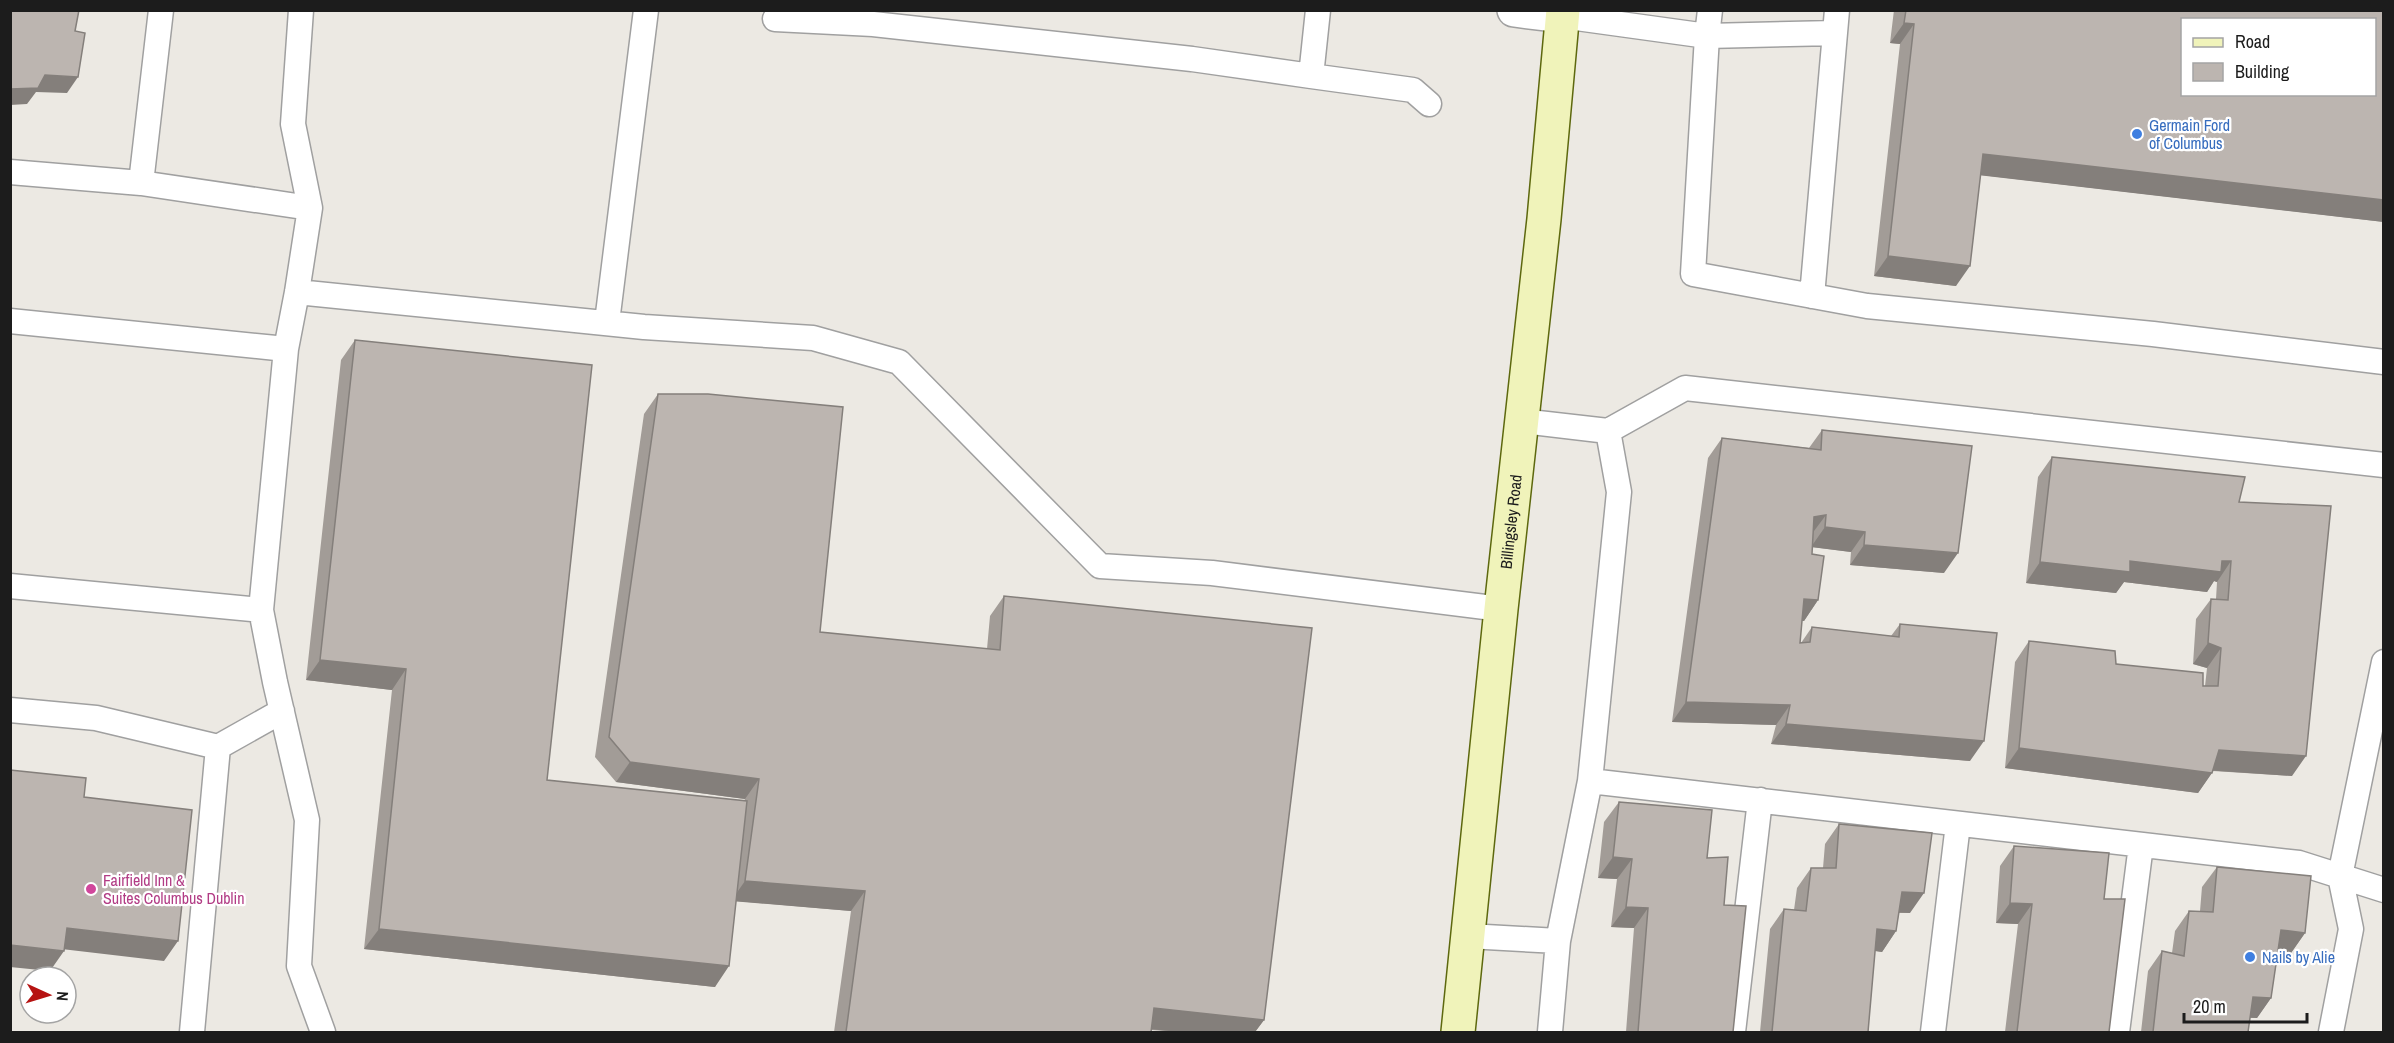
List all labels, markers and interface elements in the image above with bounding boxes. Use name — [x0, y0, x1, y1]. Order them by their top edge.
legend — [2181, 18, 2376, 96]
text: Road — [2235, 29, 2270, 54]
text: Building — [2235, 59, 2290, 84]
place label: Germain Ford of Columbus — [2149, 114, 2230, 154]
marker: Germain Ford of Columbus — [2130, 127, 2144, 141]
street label: Billingsley Road — [1494, 473, 1527, 570]
place label: Fairfield Inn & Suites Columbus Dublin — [103, 869, 244, 909]
marker: Fairfield Inn & Suites Columbus Dublin — [84, 882, 98, 896]
place label: Nails by Alie — [2262, 946, 2335, 968]
marker: Nails by Alie — [2243, 950, 2257, 964]
north arrow — [18, 965, 78, 1025]
scale bar — [2184, 986, 2307, 1024]
text: N — [52, 991, 74, 1002]
text: 20 m — [2193, 994, 2226, 1019]

